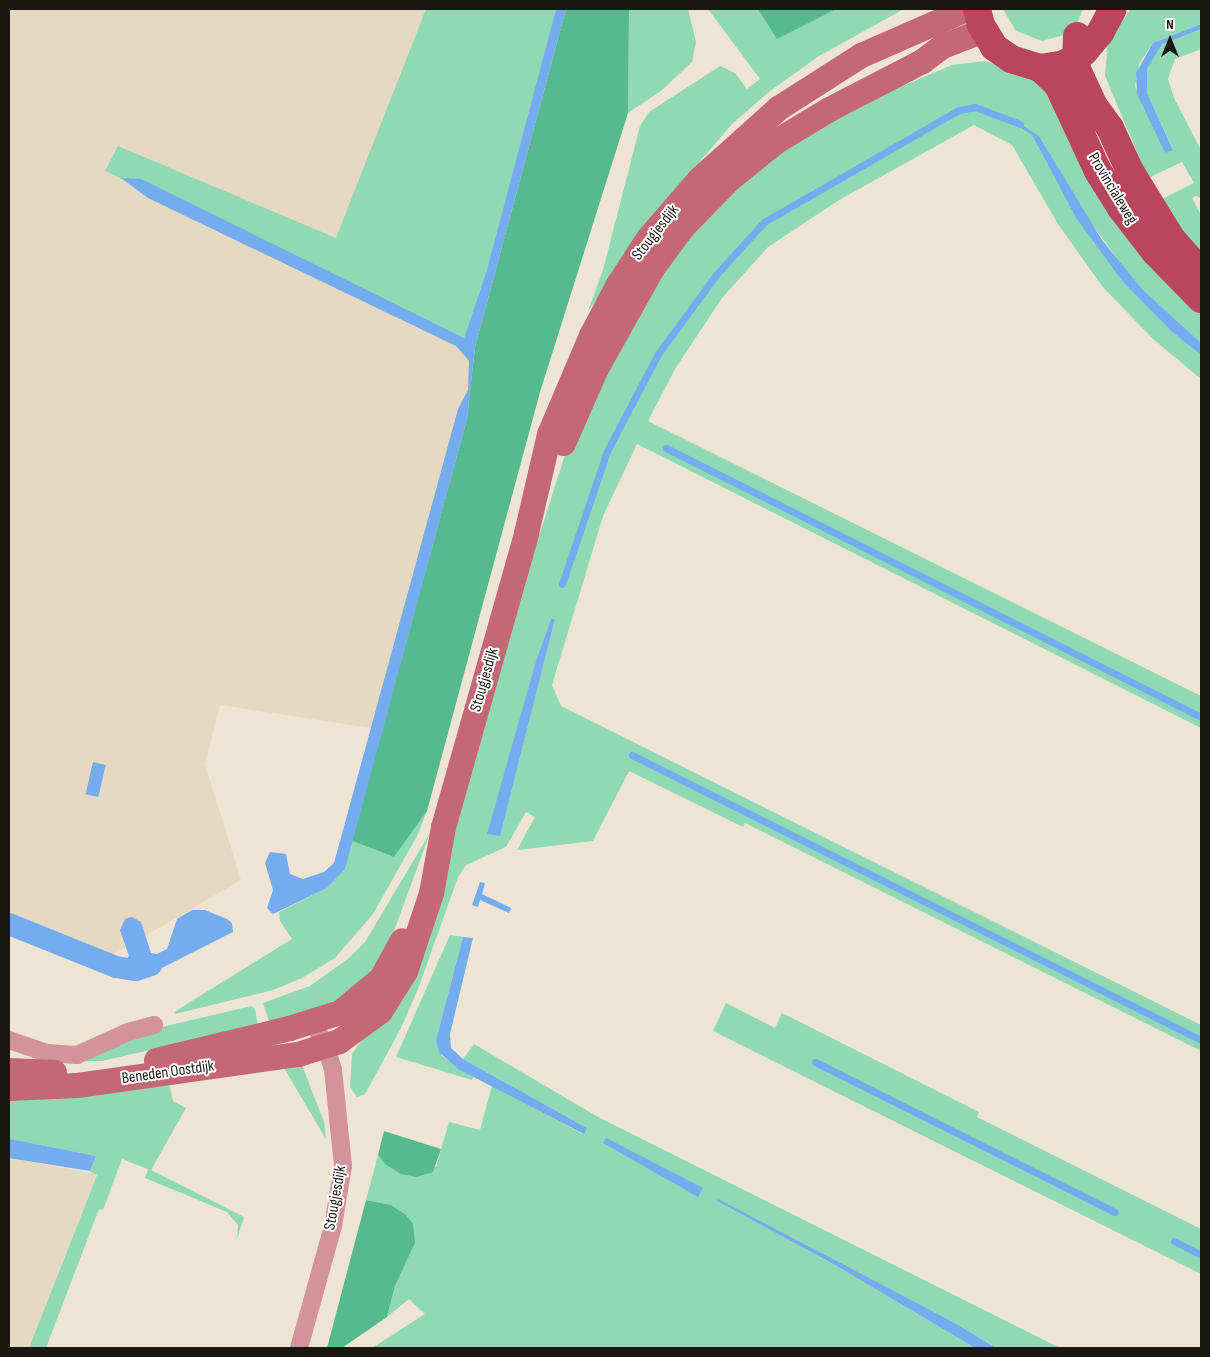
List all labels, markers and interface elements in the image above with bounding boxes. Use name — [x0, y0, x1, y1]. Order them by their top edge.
north arrow — [1145, 15, 1195, 65]
text: N — [1166, 16, 1174, 33]
street label: Provincialeweg — [1083, 150, 1141, 228]
street label: Stougjesdijk — [628, 201, 684, 265]
street label: Stougjesdijk — [467, 646, 503, 714]
street label: Beneden Oostdijk — [121, 1057, 215, 1089]
street label: Stougjesdijk — [321, 1164, 351, 1232]

